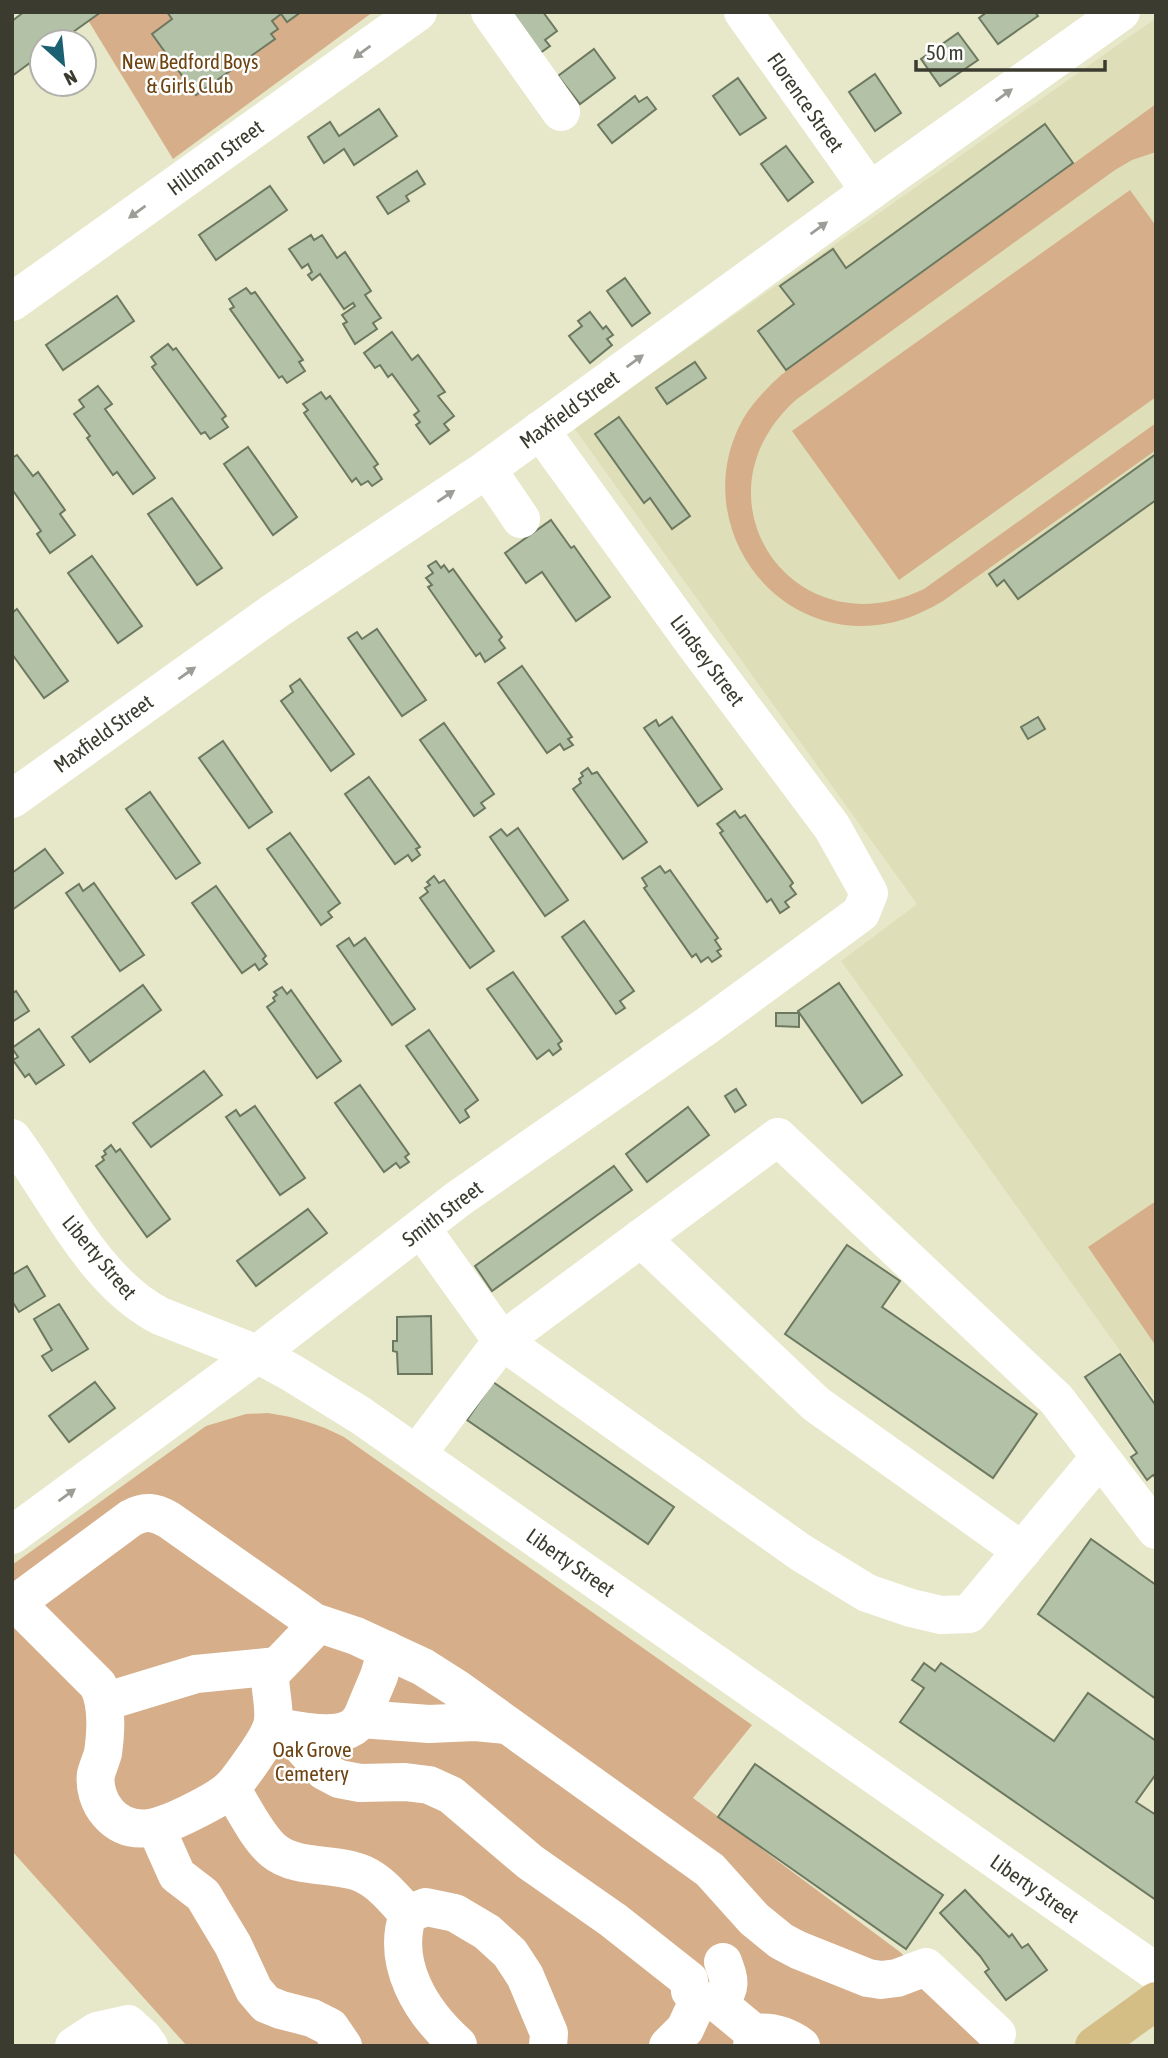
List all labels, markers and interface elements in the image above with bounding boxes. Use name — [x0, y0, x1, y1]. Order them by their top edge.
north arrow — [28, 28, 98, 98]
scale bar — [916, 28, 1105, 72]
text: 50 m — [926, 40, 964, 64]
one-way arrow — [353, 45, 371, 59]
street label: Florence Street — [763, 48, 849, 156]
park label: New Bedford Boys & Girls Club — [122, 49, 258, 97]
text: N — [61, 66, 81, 90]
one-way arrow — [995, 88, 1013, 102]
street label: Hillman Street — [163, 114, 267, 200]
one-way arrow — [128, 205, 146, 219]
one-way arrow — [810, 220, 828, 235]
one-way arrow — [626, 354, 644, 368]
street label: Maxfield Street — [515, 365, 623, 453]
one-way arrow — [436, 490, 456, 503]
street label: Lindsey Street — [666, 610, 750, 710]
one-way arrow — [178, 667, 196, 681]
street label: Maxfield Street — [49, 689, 157, 777]
street label: Smith Street — [397, 1175, 487, 1251]
street label: Liberty Street — [58, 1210, 142, 1304]
one-way arrow — [58, 1487, 76, 1502]
street label: Liberty Street — [522, 1523, 620, 1601]
park label: Oak Grove Cemetery — [272, 1737, 352, 1785]
street label: Liberty Street — [986, 1849, 1084, 1927]

